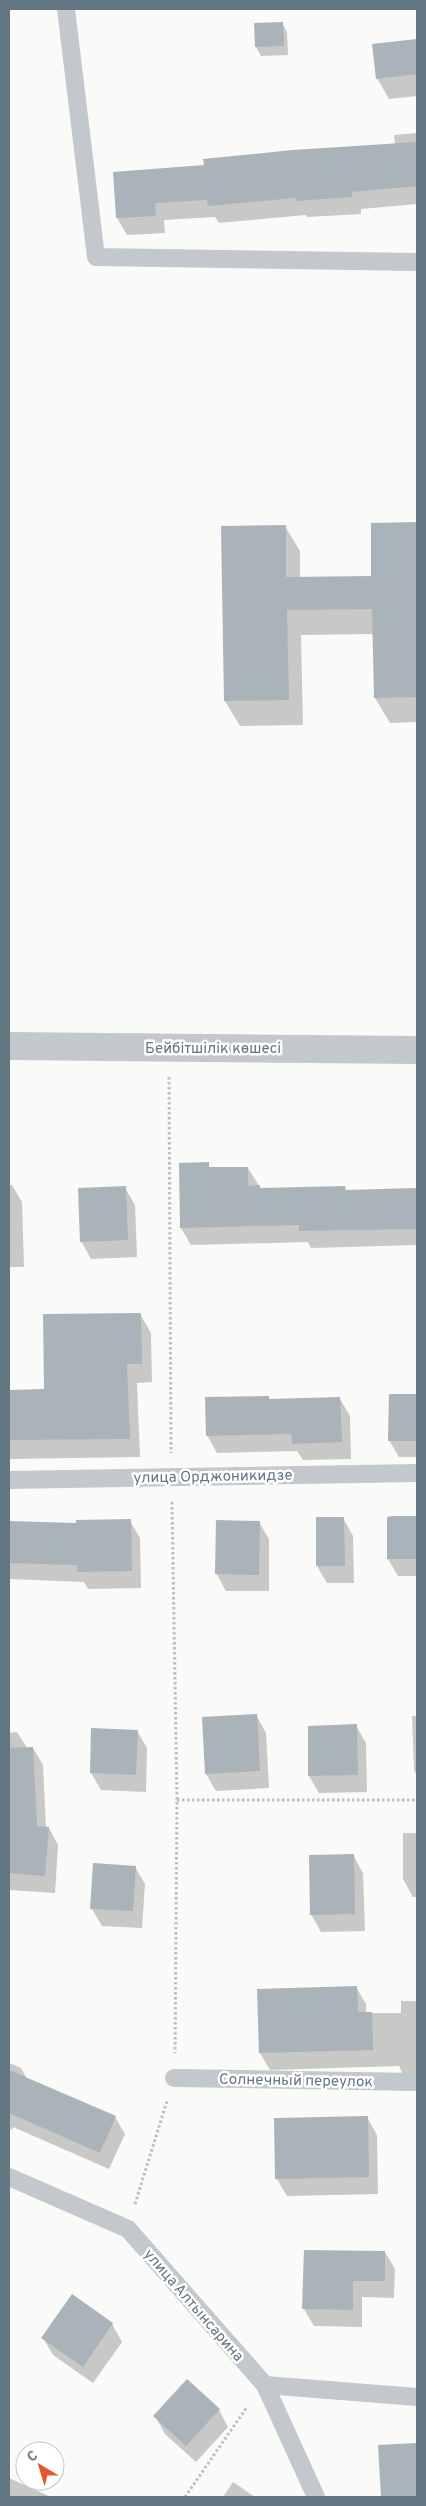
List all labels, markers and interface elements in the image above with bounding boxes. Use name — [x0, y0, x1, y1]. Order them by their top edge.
street label: Бейбітшілік көшесі — [145, 1040, 281, 1059]
street label: улица Орджоникидзе — [133, 1467, 293, 1488]
street label: Солнечный переулок — [219, 2071, 373, 2092]
street label: улица Алтынсарина — [139, 2246, 247, 2366]
north arrow — [15, 2441, 65, 2491]
text: С — [24, 2447, 42, 2466]

